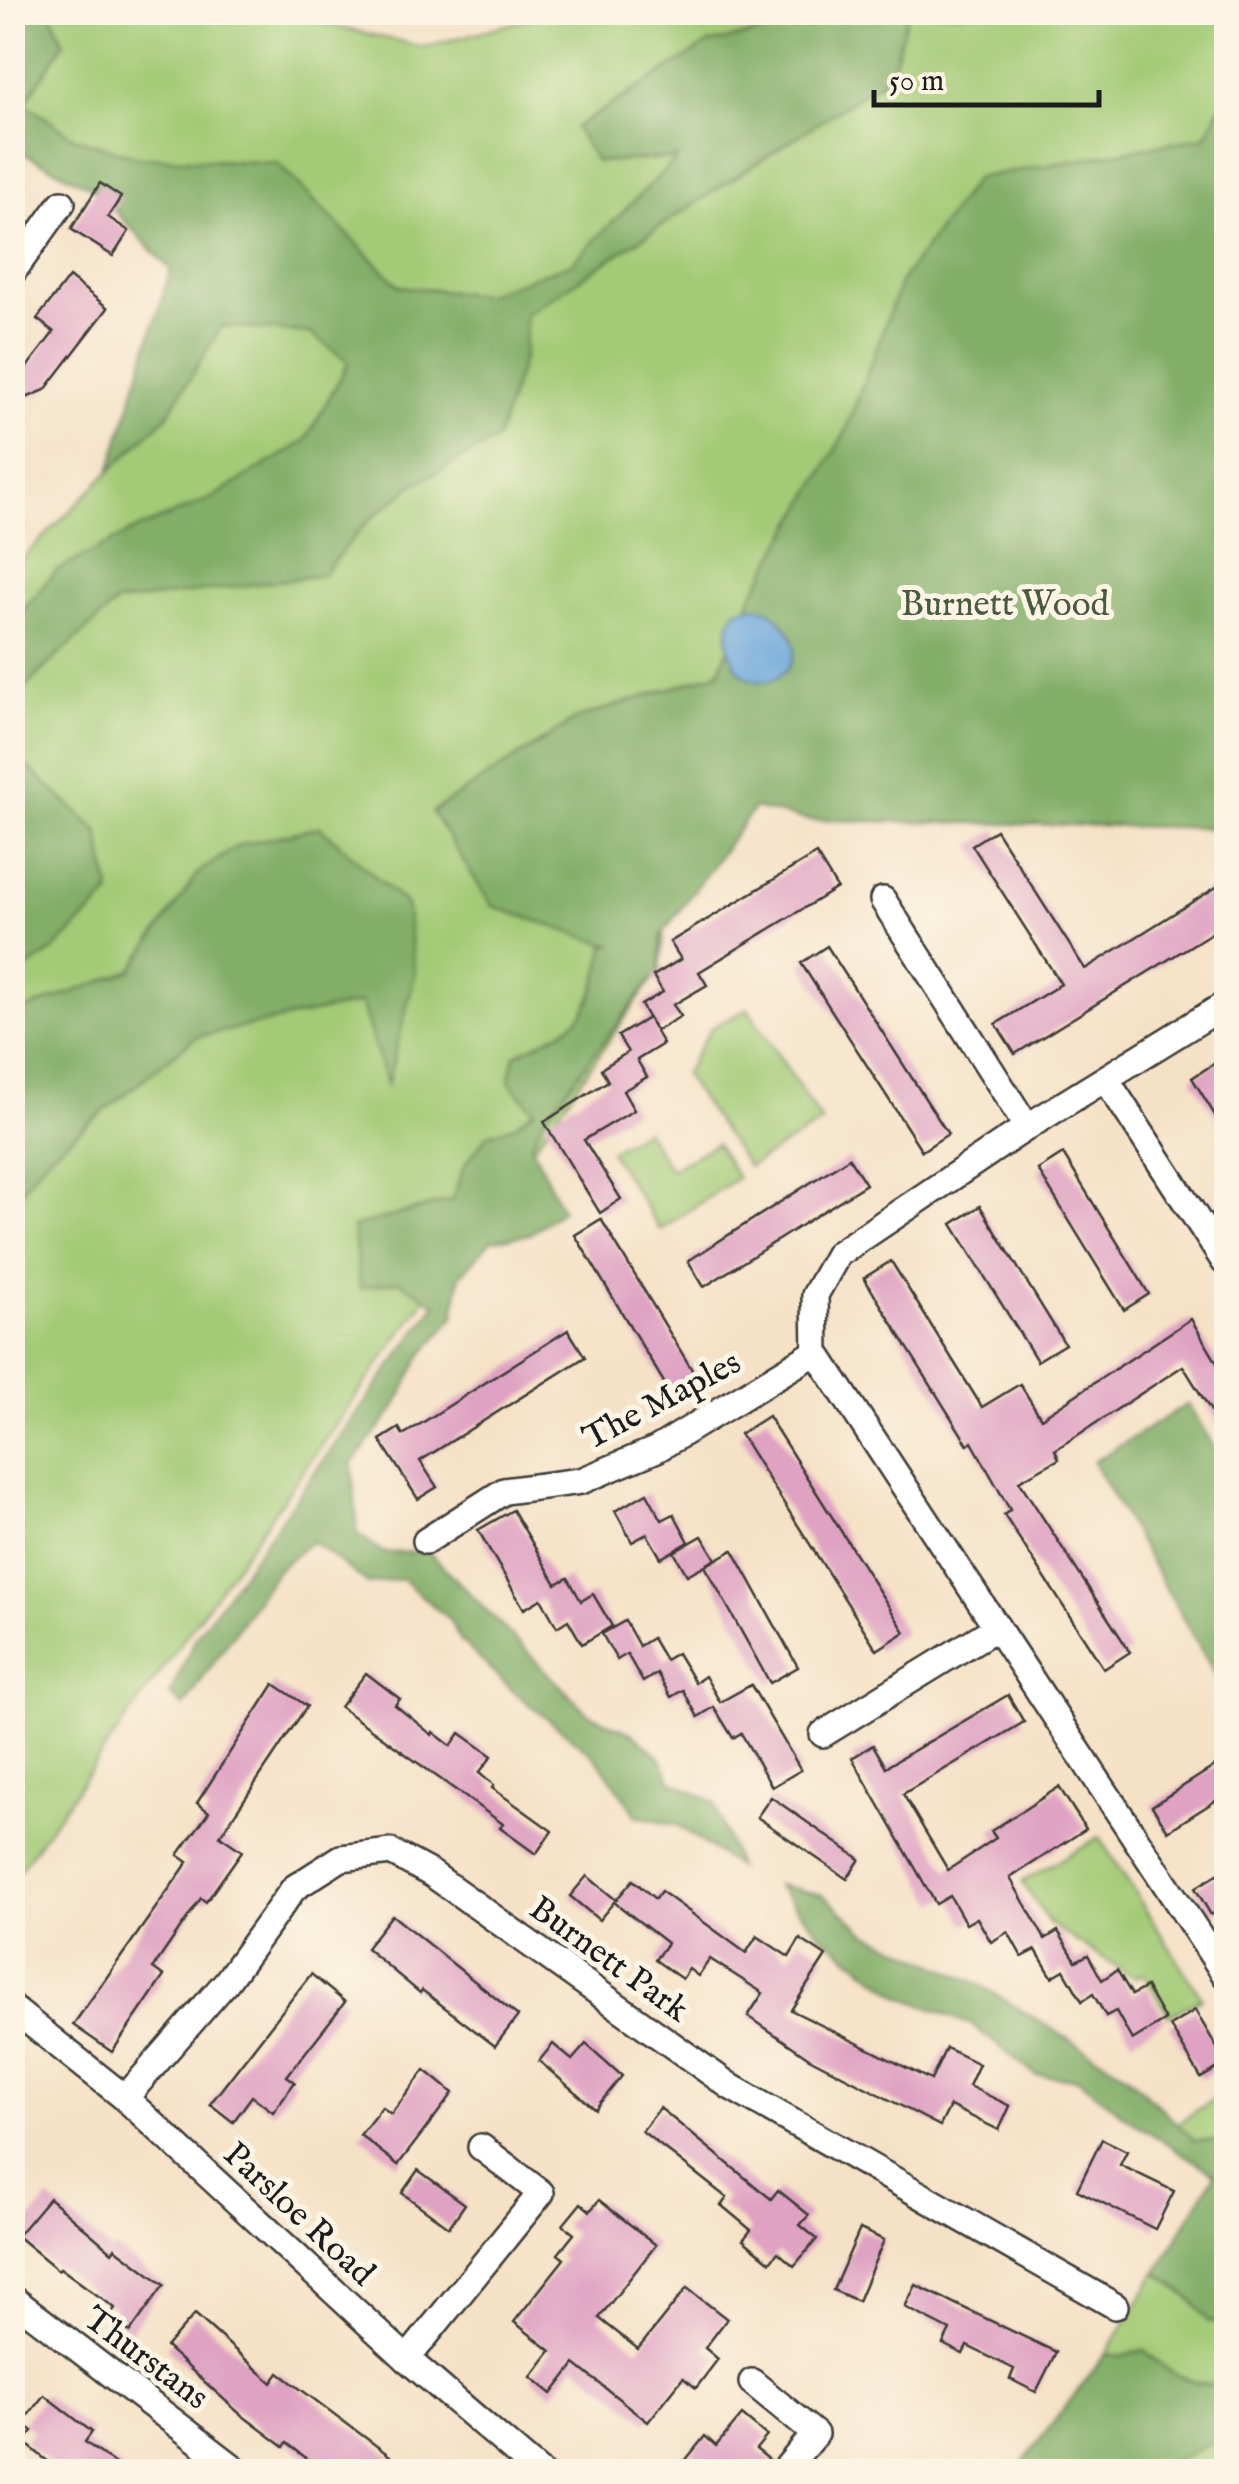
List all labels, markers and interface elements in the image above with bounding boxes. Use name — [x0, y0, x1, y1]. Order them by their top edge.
scale bar — [874, 45, 1099, 107]
text: 50 m — [889, 63, 944, 101]
park label: Burnett Wood — [901, 583, 1110, 628]
street label: The Maples — [575, 1341, 749, 1462]
street label: Burnett Park — [520, 1887, 698, 2033]
street label: Parsloe Road — [213, 2133, 384, 2297]
street label: Thurstans — [74, 2297, 217, 2421]

